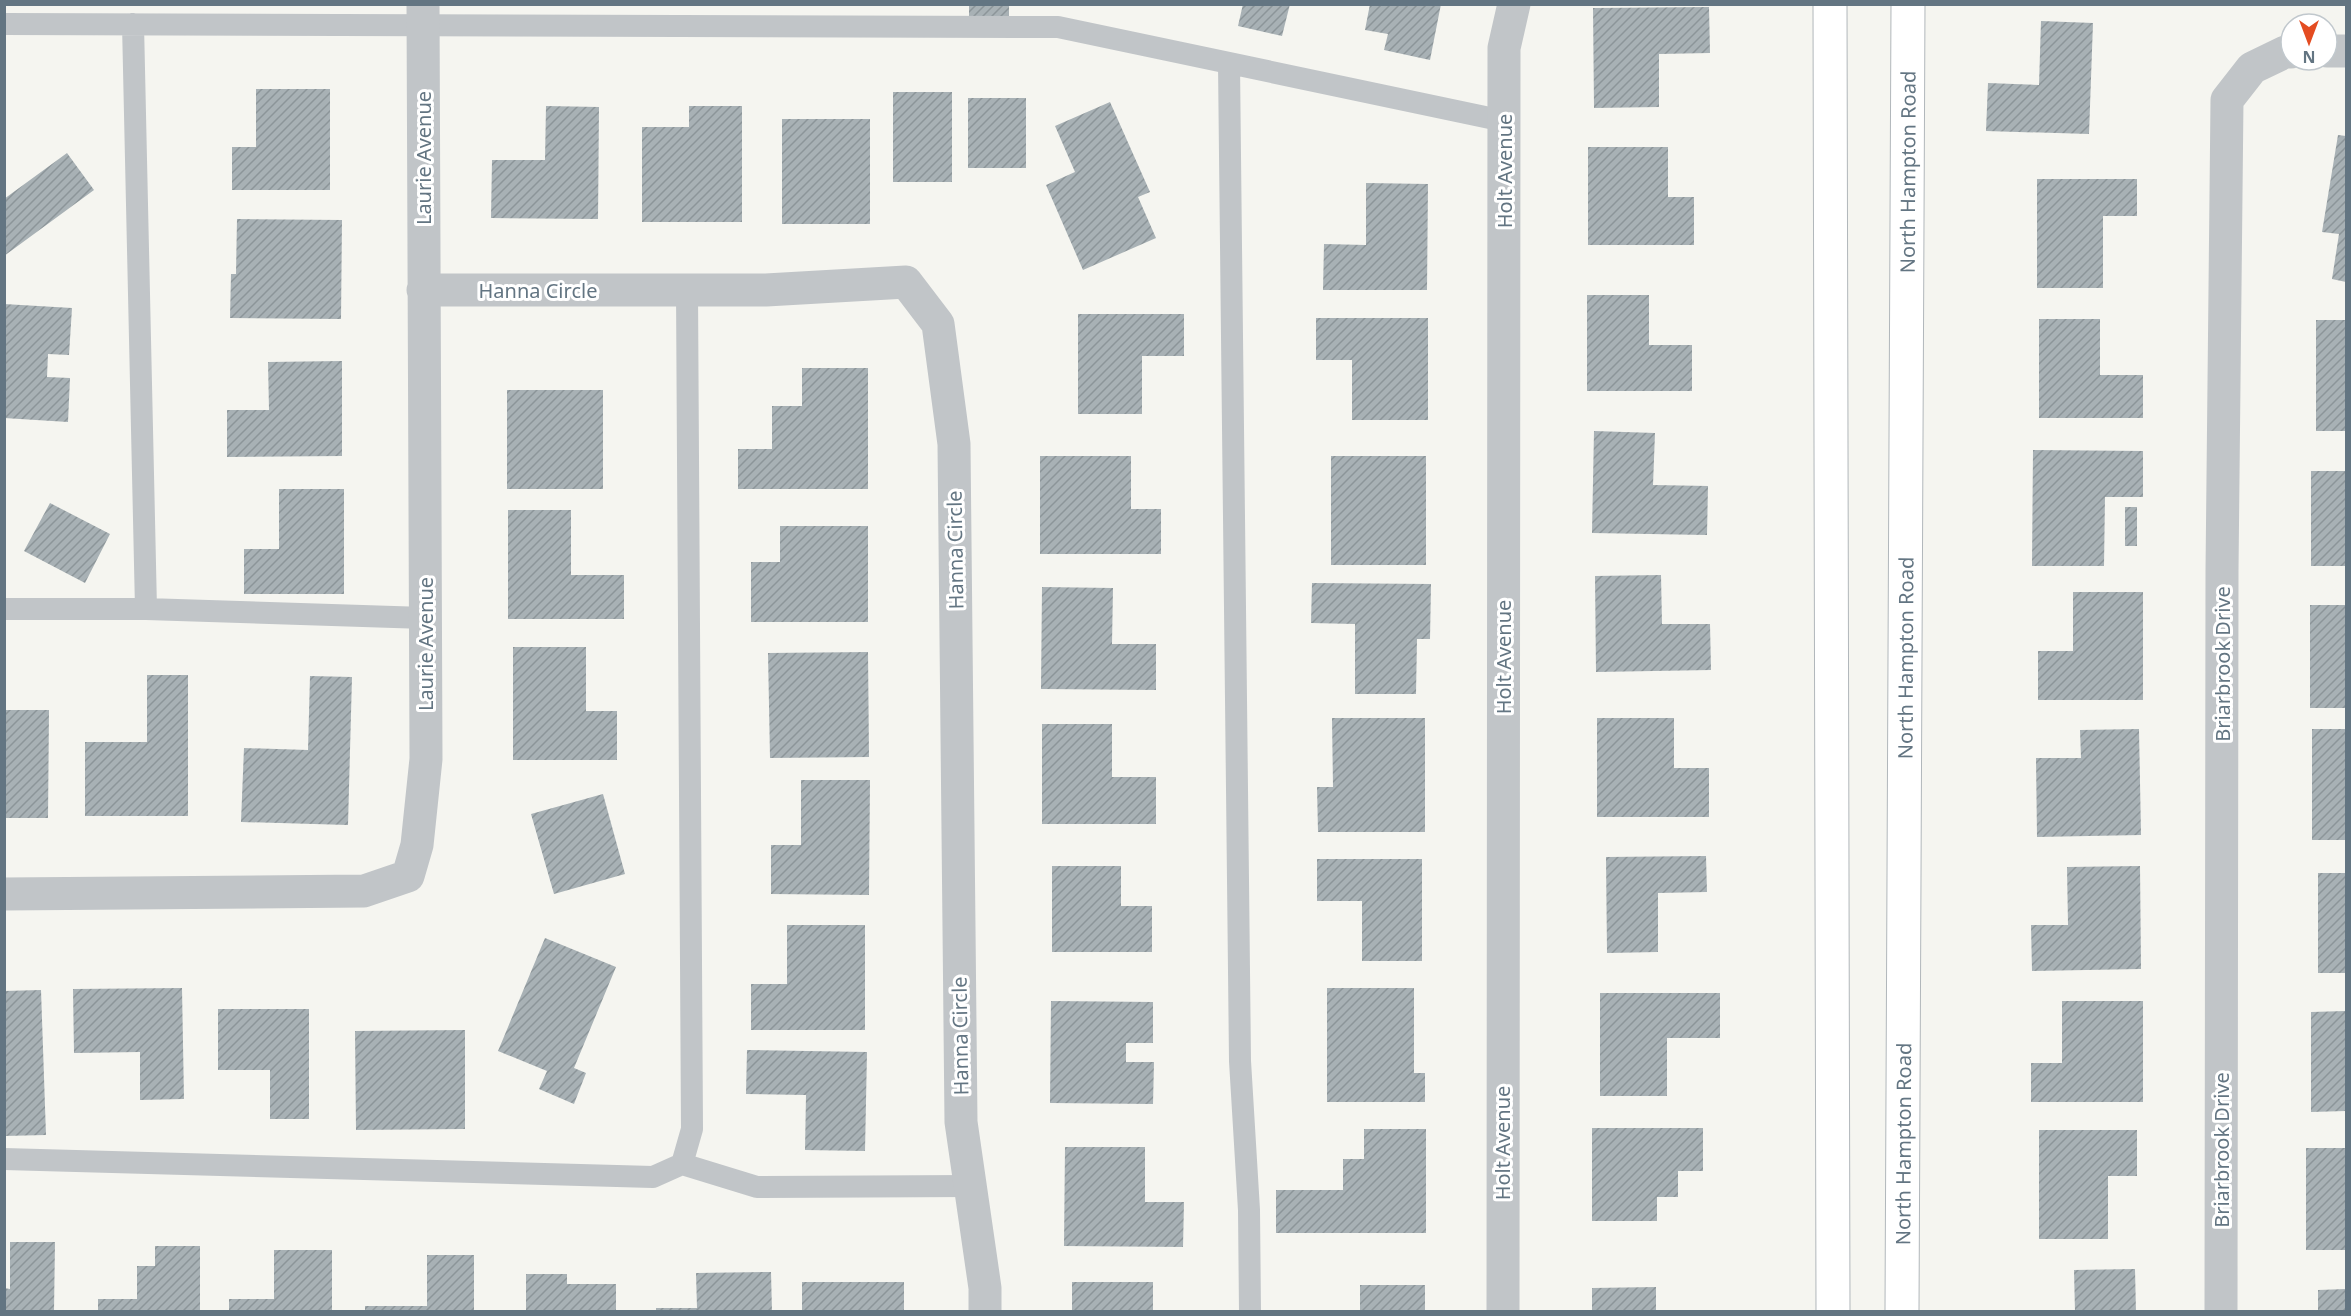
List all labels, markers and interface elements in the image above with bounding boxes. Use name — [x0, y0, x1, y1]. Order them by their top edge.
north arrow — [2279, 12, 2339, 72]
text: N — [2302, 46, 2316, 68]
street label: North Hampton Road — [1893, 71, 1921, 273]
street label: Laurie Avenue — [410, 91, 437, 225]
street label: Holt Avenue — [1491, 114, 1518, 228]
street label: Hanna Circle — [479, 277, 597, 304]
street label: Hanna Circle — [940, 490, 970, 610]
street label: North Hampton Road — [1891, 557, 1919, 759]
street label: Laurie Avenue — [412, 577, 439, 711]
street label: Briarbrook Drive — [2209, 586, 2236, 742]
street label: Holt Avenue — [1490, 600, 1517, 714]
street label: Hanna Circle — [945, 976, 975, 1096]
street label: North Hampton Road — [1889, 1043, 1917, 1245]
street label: Briarbrook Drive — [2208, 1072, 2235, 1228]
street label: Holt Avenue — [1489, 1086, 1516, 1200]

